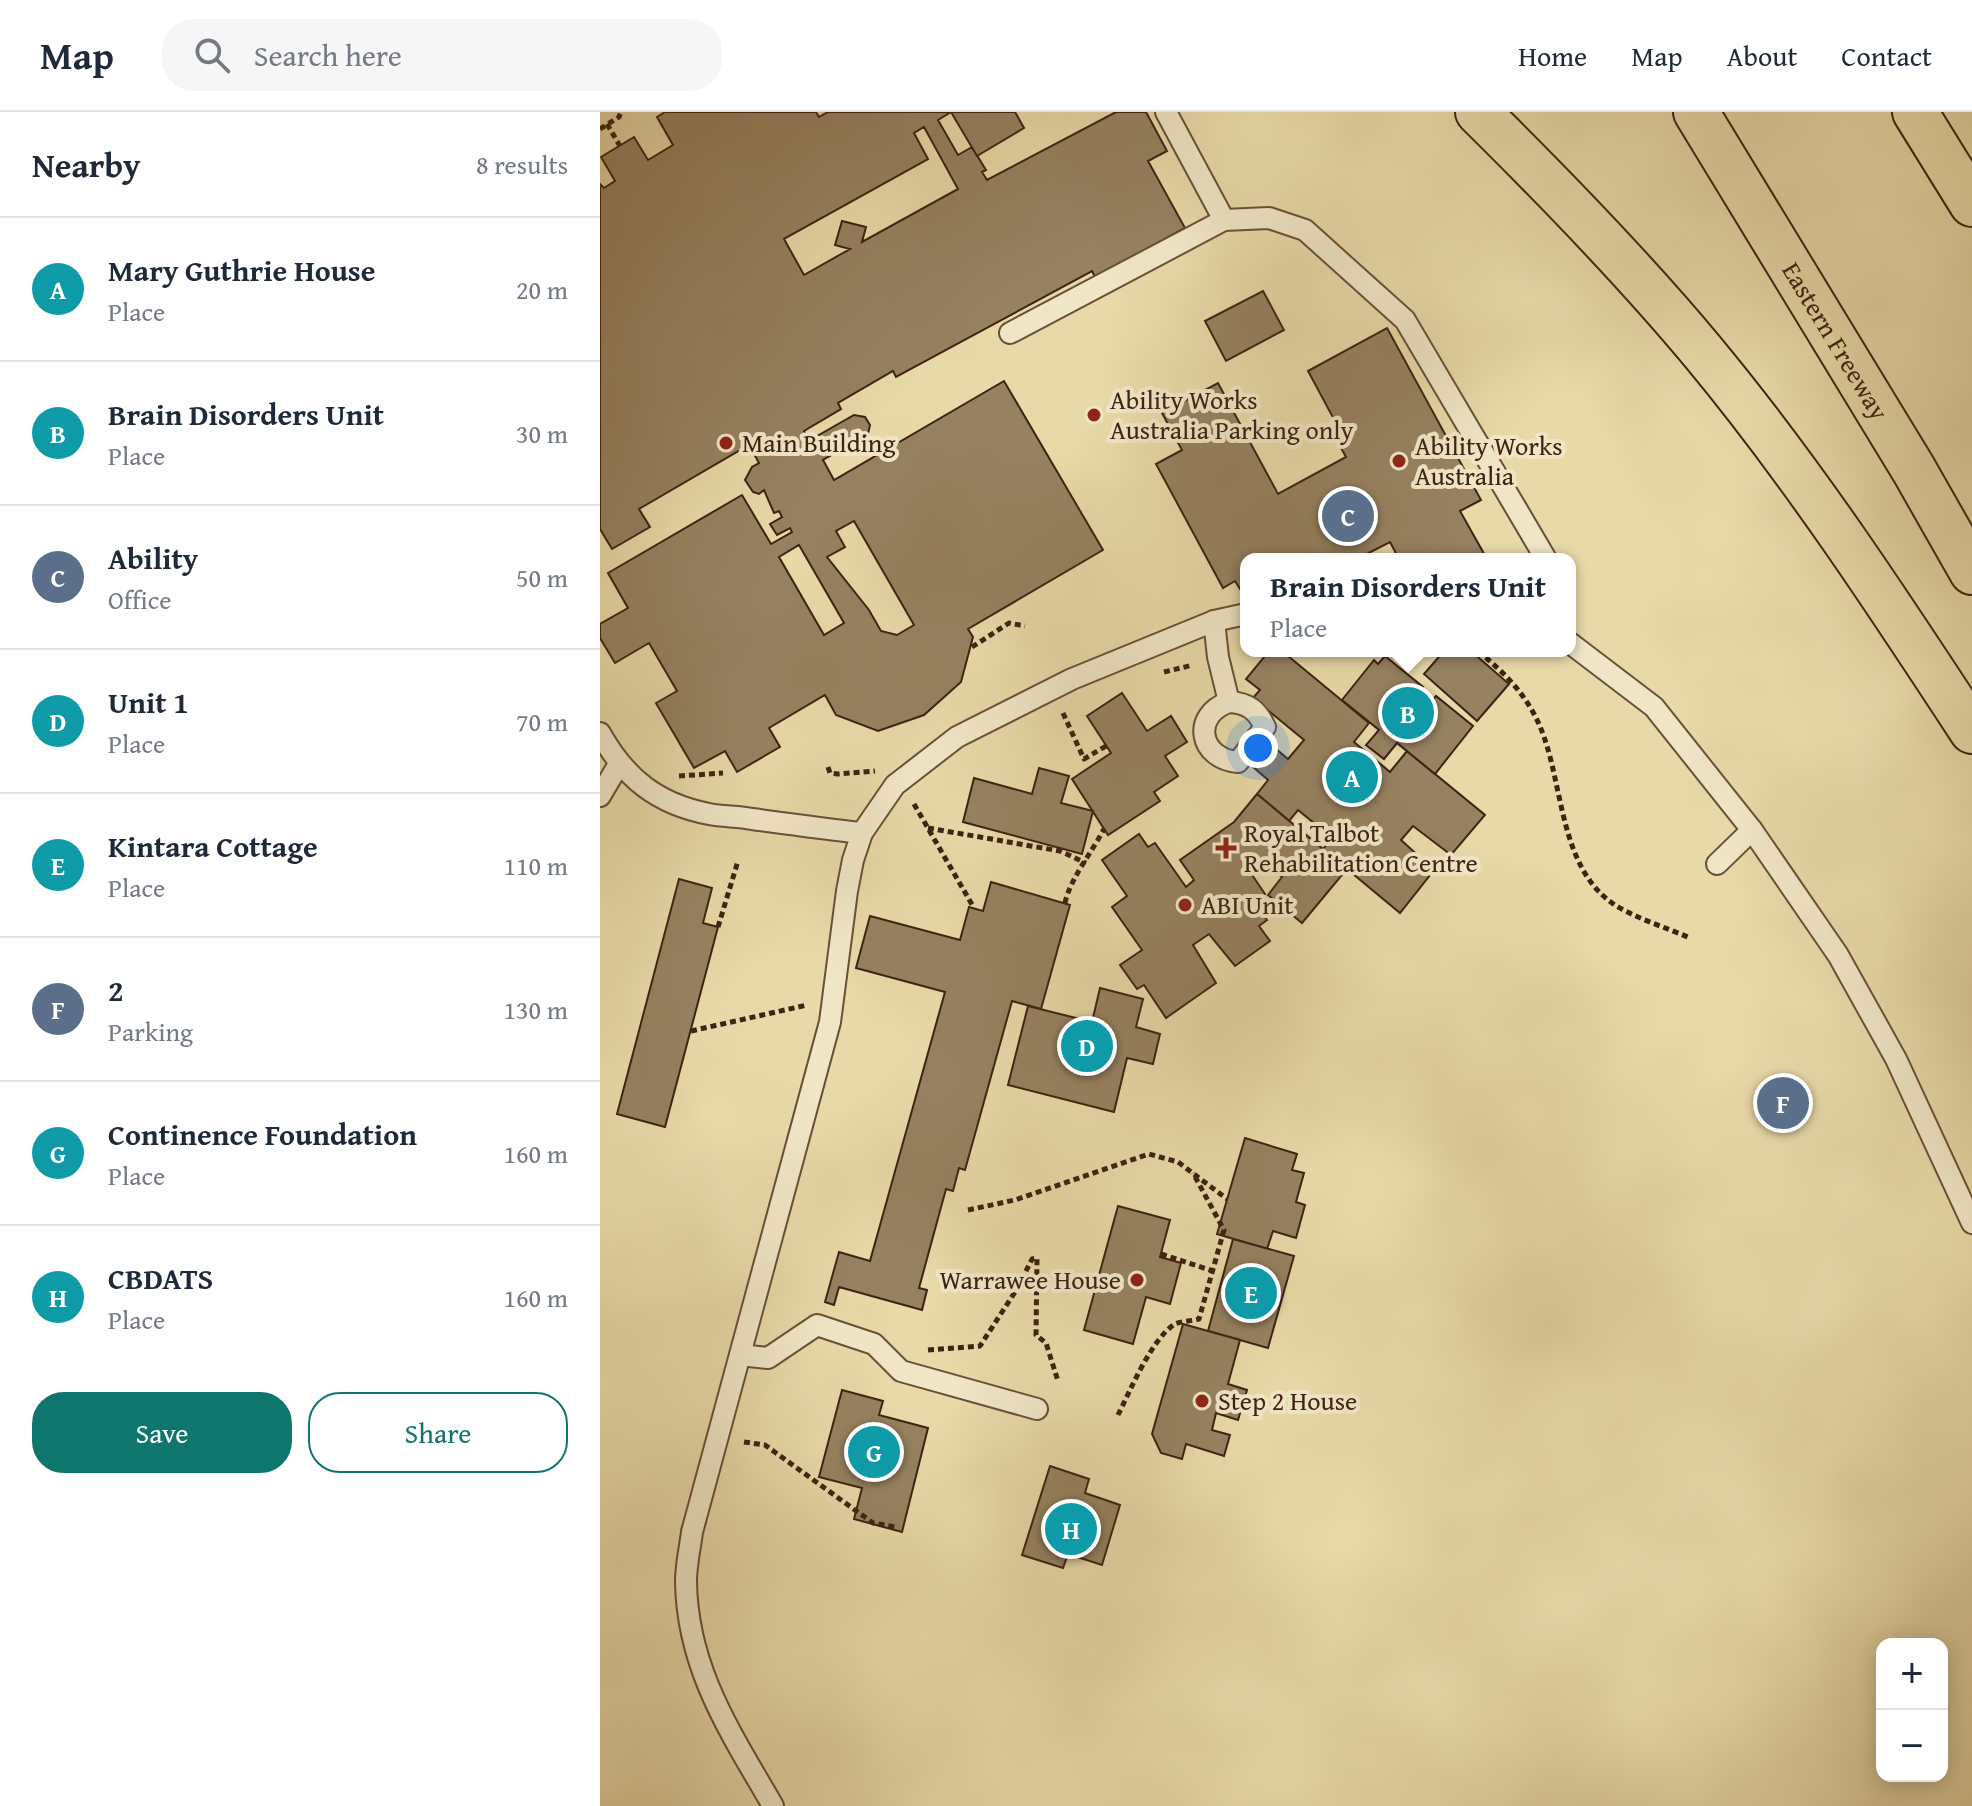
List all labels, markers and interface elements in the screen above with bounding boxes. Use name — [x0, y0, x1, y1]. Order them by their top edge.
search box — [162, 19, 722, 91]
text: Map — [40, 27, 114, 83]
icon: search — [190, 33, 234, 77]
text: Search here — [254, 33, 402, 77]
text: Home — [1518, 35, 1587, 76]
text: Map — [1631, 35, 1683, 76]
text: About — [1727, 35, 1797, 76]
text: Contact — [1841, 35, 1932, 76]
text: Nearby — [32, 140, 141, 189]
text: 8 results — [476, 145, 568, 184]
text: Mary Guthrie House — [108, 248, 375, 292]
street label: Eastern Freeway — [1773, 254, 1899, 427]
text: A — [50, 270, 66, 309]
text: 20 m — [516, 270, 568, 309]
text: Place — [108, 292, 165, 331]
place label: Ability Works Australia Parking only — [1110, 380, 1354, 449]
text: Brain Disorders Unit — [108, 392, 384, 436]
marker: Ability Works Australia Parking only — [1085, 406, 1103, 424]
text: B — [50, 414, 66, 453]
text: 30 m — [516, 414, 568, 453]
place label: Main Building — [742, 423, 895, 462]
place label: Ability Works Australia — [1415, 426, 1563, 495]
marker: Main Building — [717, 434, 735, 452]
text: Place — [108, 436, 165, 475]
marker: Ability Works Australia — [1390, 452, 1408, 470]
pin: C — [1322, 486, 1374, 546]
text: Ability — [108, 536, 198, 580]
popup — [1240, 553, 1576, 657]
text: C — [51, 558, 65, 597]
text: 50 m — [516, 558, 568, 597]
text: Brain Disorders Unit — [1270, 564, 1546, 608]
text: Office — [108, 580, 172, 619]
text: Place — [1270, 608, 1327, 647]
text: Unit 1 — [108, 680, 189, 724]
pin: B — [1382, 683, 1434, 743]
text: D — [50, 702, 66, 741]
text: 70 m — [516, 702, 568, 741]
text: Place — [108, 724, 165, 763]
your location — [1238, 728, 1278, 768]
pin: A — [1326, 747, 1378, 807]
place label: Royal Talbot Rehabilitation Centre — [1244, 813, 1478, 882]
text: Kintara Cottage — [108, 824, 318, 868]
marker: Royal Talbot Rehabilitation Centre — [1215, 837, 1237, 859]
text: E — [51, 846, 65, 885]
text: 110 m — [503, 846, 568, 885]
text: Place — [108, 868, 165, 907]
place label: ABI Unit — [1201, 885, 1293, 924]
marker: ABI Unit — [1176, 896, 1194, 914]
text: 2 — [108, 968, 124, 1012]
text: F — [51, 990, 65, 1029]
text: 130 m — [503, 990, 568, 1029]
text: Parking — [108, 1012, 193, 1051]
pin: D — [1061, 1016, 1113, 1076]
pin: F — [1757, 1073, 1809, 1133]
text: Continence Foundation — [108, 1112, 417, 1156]
text: G — [50, 1134, 66, 1173]
text: 160 m — [503, 1134, 568, 1173]
text: Place — [108, 1156, 165, 1195]
text: CBDATS — [108, 1256, 213, 1300]
place label: Warrawee House — [939, 1260, 1121, 1299]
pin: E — [1225, 1263, 1277, 1323]
marker: Warrawee House — [1128, 1271, 1146, 1289]
text: H — [49, 1278, 67, 1317]
text: 160 m — [503, 1278, 568, 1317]
text: Place — [108, 1300, 165, 1339]
place label: Step 2 House — [1218, 1381, 1357, 1420]
button: Save — [32, 1392, 292, 1473]
button: Share — [308, 1392, 568, 1473]
marker: Step 2 House — [1193, 1392, 1211, 1410]
pin: G — [848, 1422, 900, 1482]
pin: H — [1045, 1499, 1097, 1559]
map controls — [1876, 1638, 1948, 1782]
button: + — [1876, 1638, 1948, 1710]
button: − — [1876, 1710, 1948, 1782]

